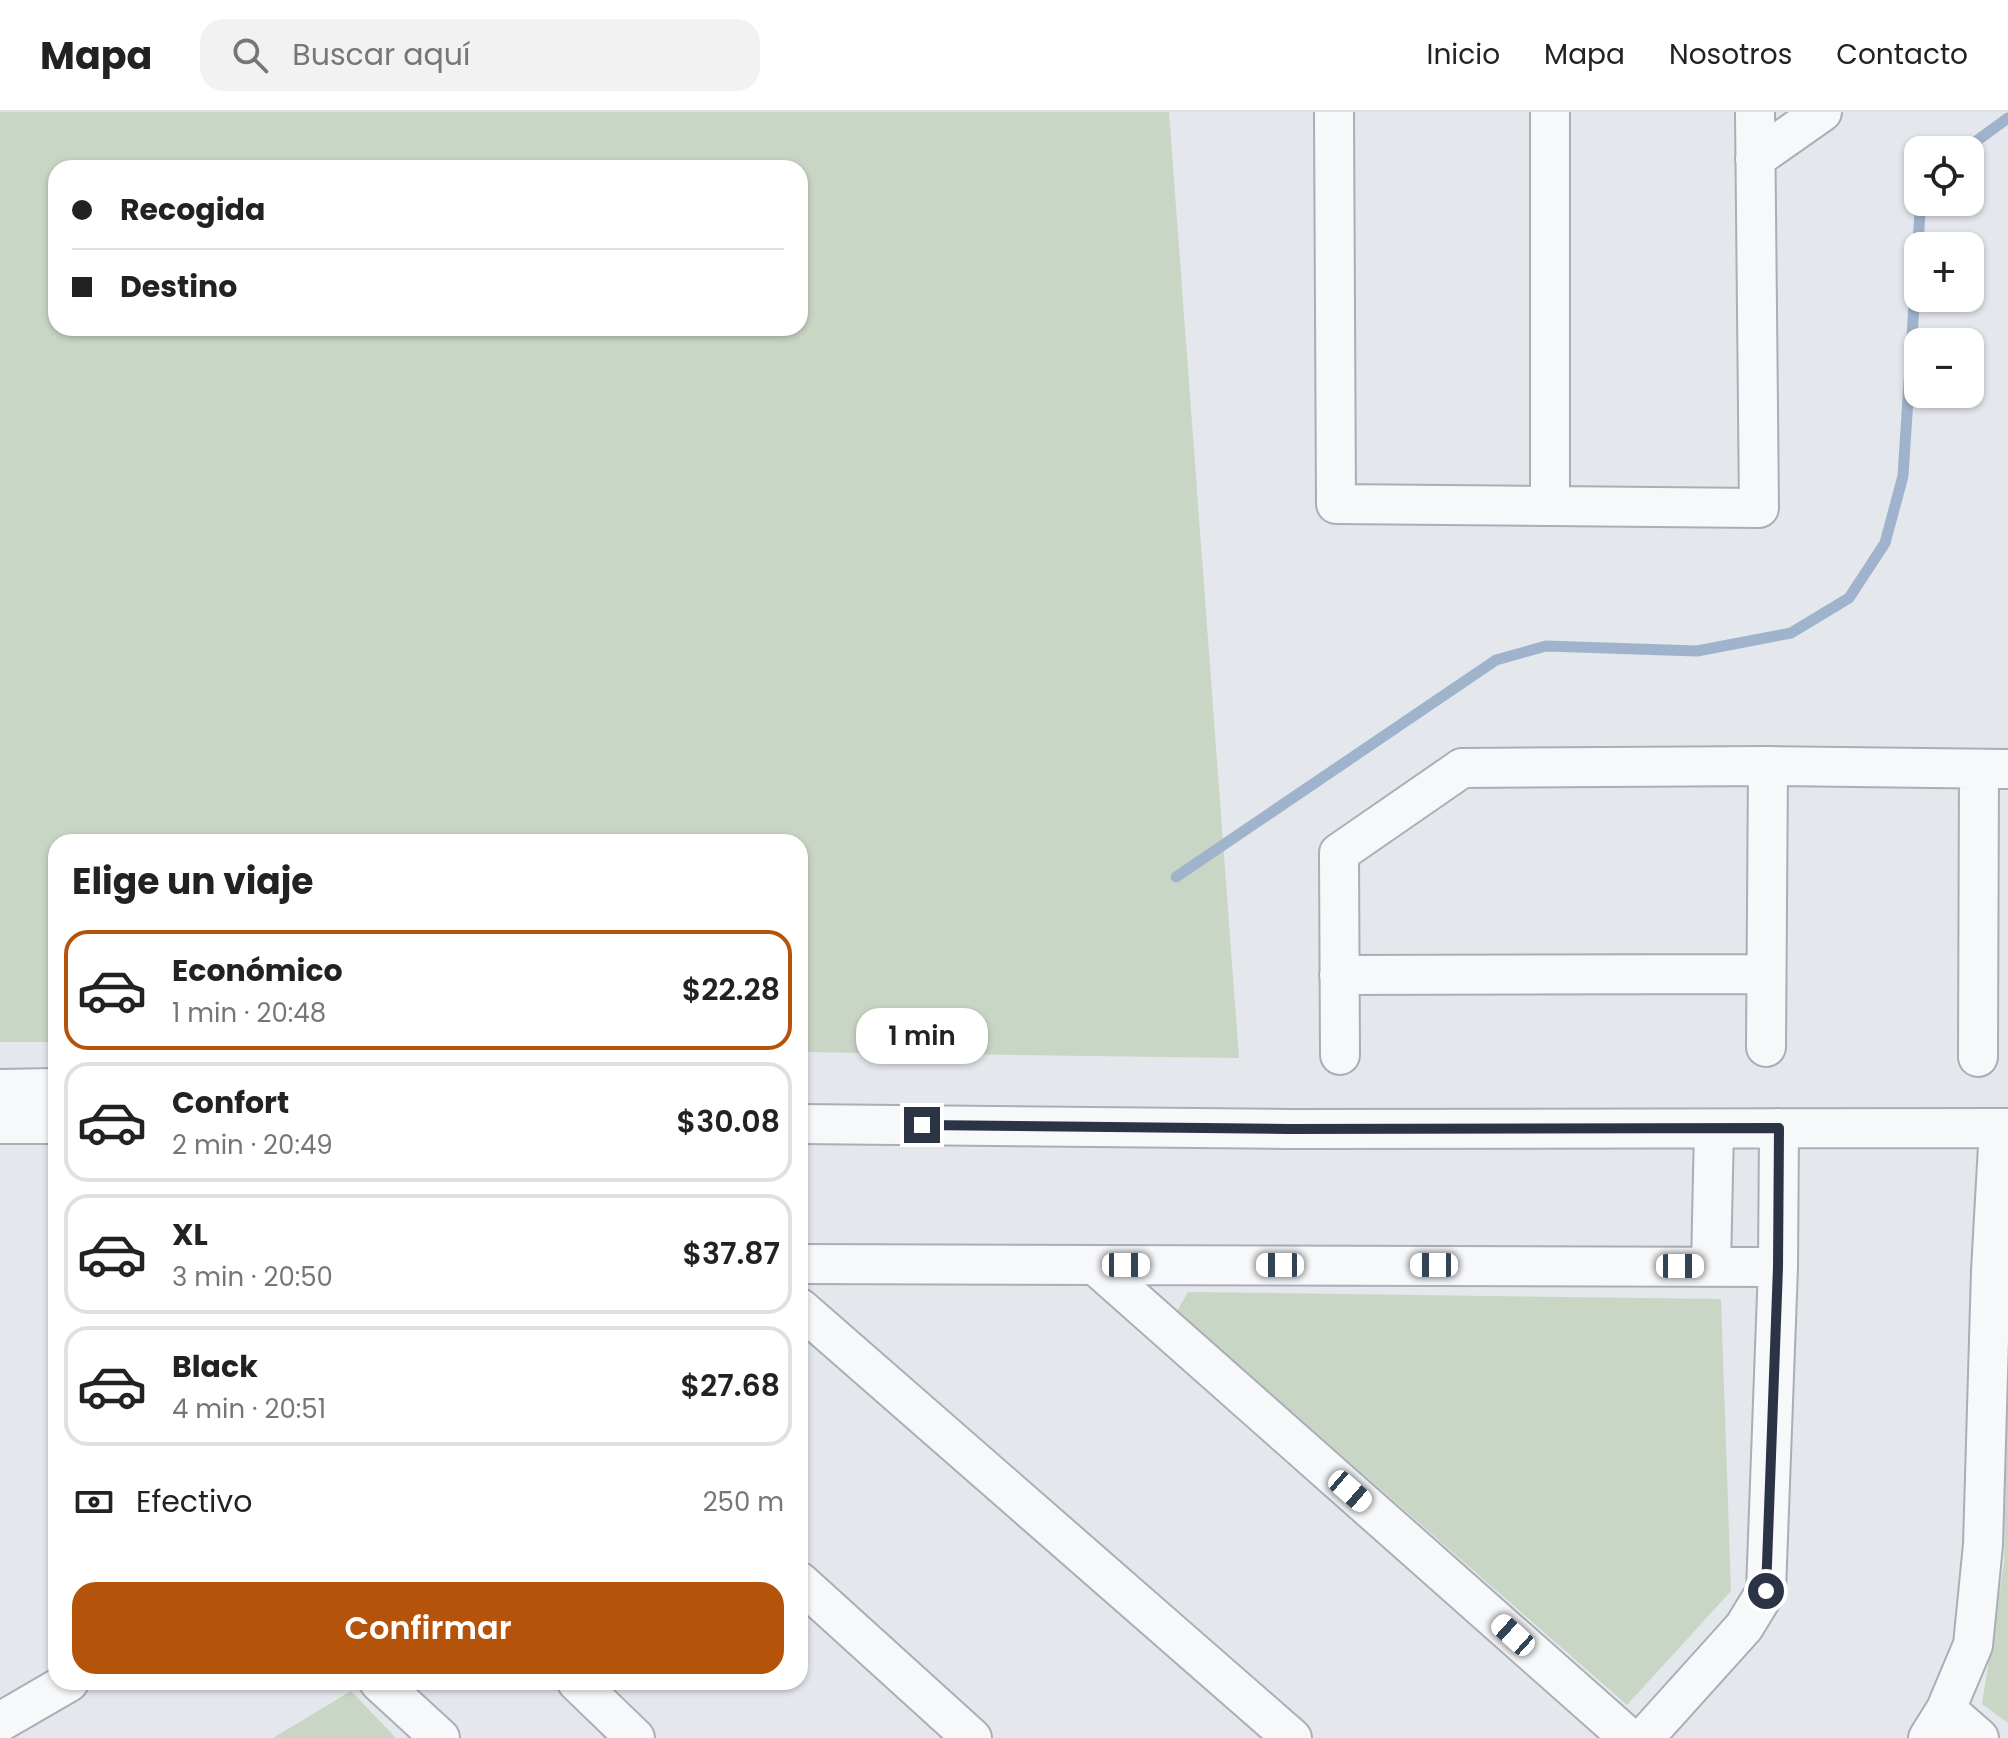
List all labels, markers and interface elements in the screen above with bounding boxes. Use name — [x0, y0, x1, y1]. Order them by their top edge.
search box — [200, 19, 760, 91]
text: Mapa — [40, 29, 152, 82]
icon: search — [228, 33, 272, 77]
text: Buscar aquí — [292, 33, 470, 76]
text: Inicio — [1427, 35, 1500, 74]
text: Mapa — [1544, 35, 1625, 74]
text: Nosotros — [1669, 35, 1792, 74]
text: Contacto — [1836, 35, 1968, 74]
map controls — [1904, 136, 1984, 408]
button: locate — [1904, 136, 1984, 216]
text: Recogida — [120, 188, 265, 231]
button: + — [1904, 232, 1984, 312]
text: Destino — [120, 265, 237, 308]
button: − — [1904, 328, 1984, 408]
text: Elige un viaje — [72, 856, 314, 907]
text: Económico — [172, 949, 343, 992]
icon: car — [76, 954, 148, 1026]
text: $22.28 — [682, 968, 780, 1011]
text: 1 min · 20:48 — [172, 995, 326, 1031]
callout: 1 min — [856, 1009, 988, 1065]
text: 1 min — [888, 1018, 956, 1054]
text: Confort — [172, 1081, 289, 1124]
icon: car — [76, 1086, 148, 1158]
text: $30.08 — [677, 1100, 780, 1143]
route end — [904, 1107, 940, 1143]
text: 2 min · 20:49 — [172, 1127, 333, 1163]
text: XL — [172, 1213, 208, 1256]
icon: car — [76, 1218, 148, 1290]
text: $37.87 — [682, 1232, 780, 1275]
car — [1102, 1253, 1150, 1277]
car — [1256, 1253, 1304, 1277]
car — [1410, 1253, 1458, 1277]
car — [1656, 1254, 1704, 1278]
text: 3 min · 20:50 — [172, 1259, 333, 1295]
text: Black — [172, 1345, 258, 1388]
icon: car — [76, 1350, 148, 1422]
text: $27.68 — [680, 1364, 780, 1407]
text: 4 min · 20:51 — [172, 1391, 326, 1427]
car — [1324, 1466, 1376, 1516]
icon: cash — [72, 1480, 116, 1524]
text: Efectivo — [136, 1480, 252, 1523]
text: 250 m — [703, 1484, 784, 1520]
route start — [1748, 1573, 1784, 1609]
button: Confirmar — [72, 1582, 784, 1674]
car — [1487, 1610, 1539, 1660]

